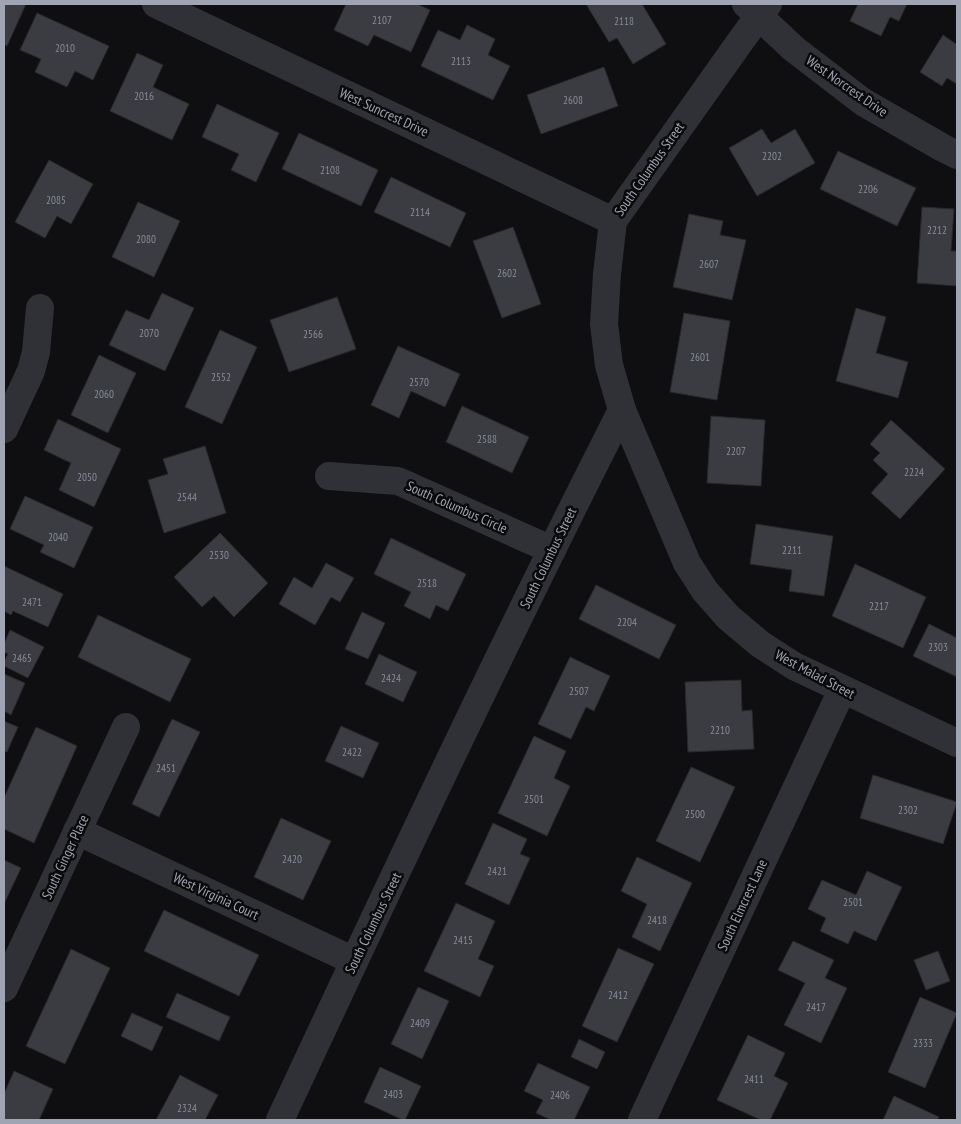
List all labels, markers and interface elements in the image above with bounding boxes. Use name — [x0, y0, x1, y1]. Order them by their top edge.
house number: 2107 — [372, 13, 392, 27]
house number: 2118 — [614, 14, 634, 28]
house number: 2010 — [55, 41, 75, 55]
street label: West Norcrest Drive — [803, 51, 891, 121]
house number: 2113 — [451, 54, 471, 68]
street label: West Suncrest Drive — [337, 84, 432, 141]
house number: 2016 — [134, 89, 154, 103]
house number: 2608 — [563, 93, 583, 107]
street label: South Columbus Street — [610, 118, 688, 219]
house number: 2202 — [762, 149, 782, 163]
house number: 2108 — [320, 163, 340, 177]
house number: 2206 — [858, 182, 878, 196]
house number: 2085 — [46, 193, 66, 207]
house number: 2114 — [410, 205, 430, 219]
house number: 2212 — [927, 223, 947, 237]
house number: 2080 — [136, 232, 156, 246]
house number: 2607 — [699, 257, 719, 271]
house number: 2602 — [497, 266, 517, 280]
house number: 2070 — [139, 326, 159, 340]
house number: 2566 — [303, 327, 323, 341]
house number: 2601 — [690, 350, 710, 364]
house number: 2552 — [211, 370, 231, 384]
house number: 2570 — [409, 375, 429, 389]
house number: 2060 — [94, 387, 114, 401]
house number: 2588 — [477, 432, 497, 446]
house number: 2207 — [726, 444, 746, 458]
house number: 2224 — [904, 465, 924, 479]
house number: 2050 — [77, 470, 97, 484]
street label: South Columbus Circle — [404, 477, 511, 537]
house number: 2544 — [177, 490, 197, 504]
street label: South Columbus Street — [516, 504, 580, 612]
house number: 2040 — [48, 530, 68, 544]
house number: 2211 — [782, 543, 802, 557]
house number: 2530 — [209, 548, 229, 562]
house number: 2518 — [417, 576, 437, 590]
house number: 2471 — [22, 595, 42, 609]
house number: 2217 — [869, 599, 889, 613]
house number: 2204 — [617, 615, 637, 629]
house number: 2303 — [928, 640, 948, 654]
street label: West Malad Street — [772, 645, 858, 703]
house number: 2465 — [12, 651, 32, 665]
house number: 2424 — [381, 671, 401, 685]
house number: 2507 — [569, 684, 589, 698]
house number: 2210 — [710, 723, 730, 737]
house number: 2422 — [342, 745, 362, 759]
house number: 2451 — [156, 761, 176, 775]
house number: 2501 — [524, 792, 544, 806]
house number: 2302 — [898, 803, 918, 817]
house number: 2500 — [685, 807, 705, 821]
street label: South Ginger Place — [38, 812, 93, 902]
house number: 2420 — [282, 852, 302, 866]
street label: South Elmcrest Lane — [713, 856, 771, 954]
house number: 2421 — [487, 864, 507, 878]
street label: West Virginia Court — [170, 868, 262, 924]
street label: South Columbus Street — [341, 869, 405, 977]
house number: 2501 — [843, 895, 863, 909]
house number: 2418 — [647, 913, 667, 927]
house number: 2415 — [453, 933, 473, 947]
house number: 2412 — [608, 988, 628, 1002]
house number: 2417 — [806, 1000, 826, 1014]
house number: 2409 — [410, 1016, 430, 1030]
house number: 2333 — [913, 1036, 933, 1050]
house number: 2411 — [744, 1072, 764, 1086]
house number: 2403 — [383, 1087, 403, 1101]
house number: 2406 — [550, 1088, 570, 1102]
house number: 2324 — [177, 1101, 197, 1115]

